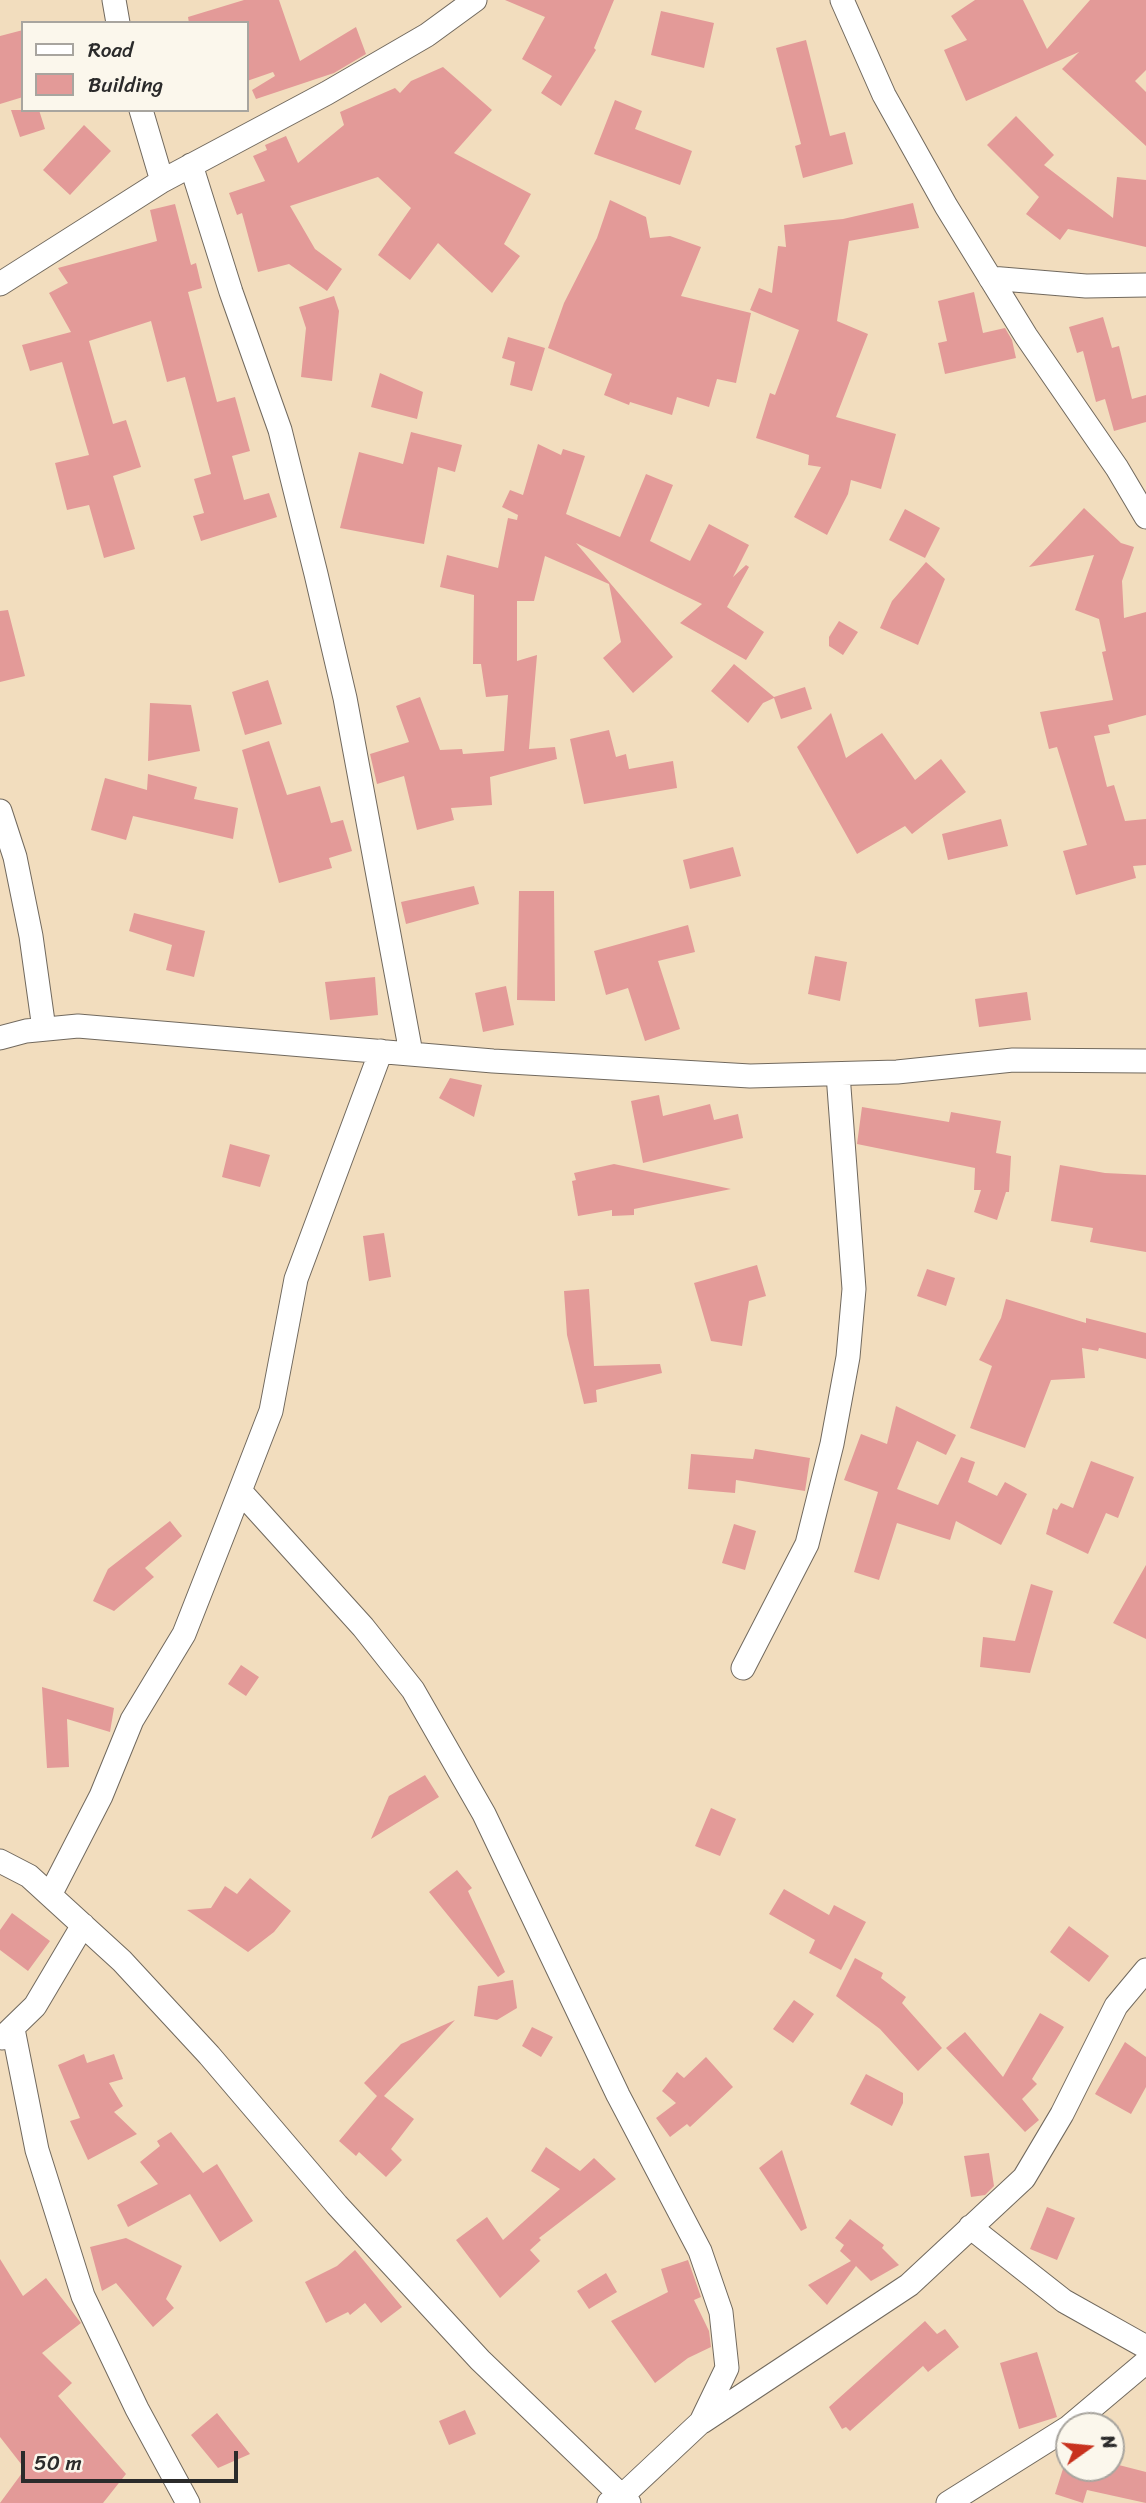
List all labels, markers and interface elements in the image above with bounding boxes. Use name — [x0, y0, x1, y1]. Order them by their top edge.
legend — [21, 21, 248, 112]
text: Road — [88, 31, 133, 69]
text: Building — [88, 66, 163, 104]
north arrow — [1055, 2412, 1125, 2482]
text: N — [1091, 2431, 1126, 2453]
scale bar — [24, 2436, 242, 2480]
text: 50 m — [34, 2444, 82, 2482]

